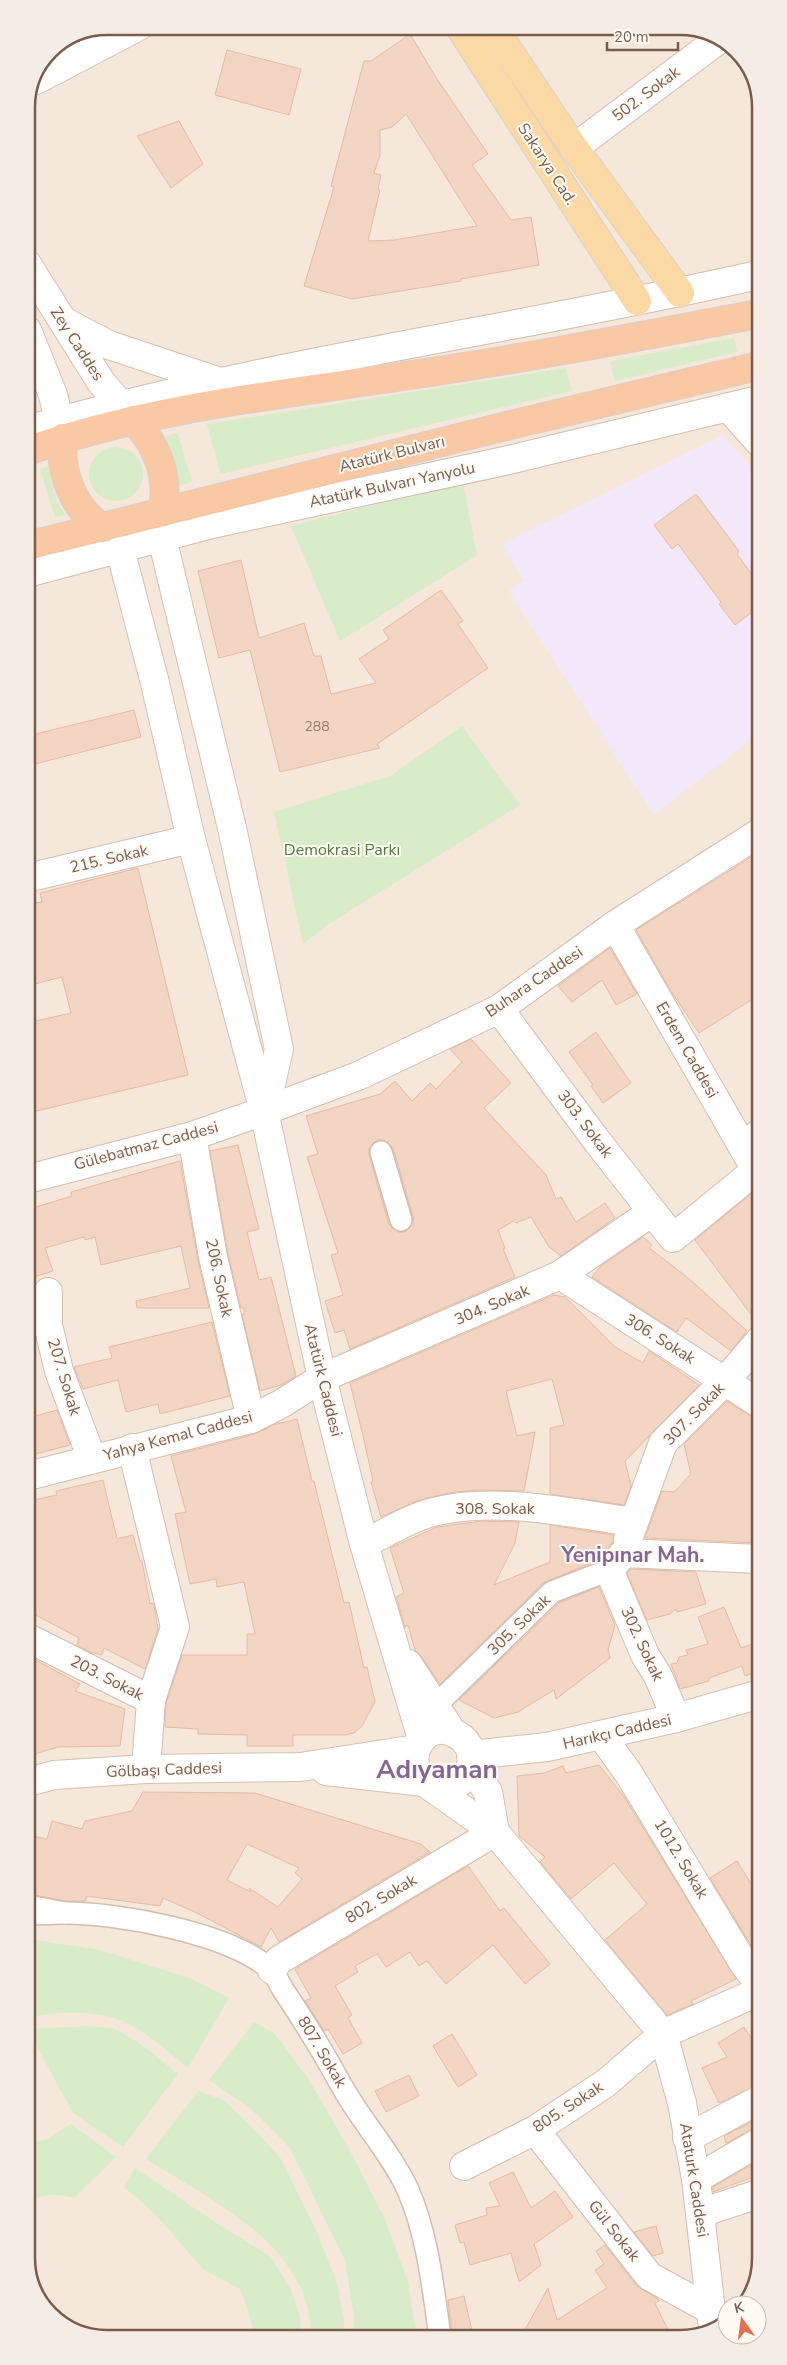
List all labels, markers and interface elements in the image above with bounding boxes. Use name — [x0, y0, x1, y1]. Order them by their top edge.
scale bar — [607, 20, 678, 52]
text: 20 m — [614, 27, 649, 47]
street label: 502. Sokak — [608, 61, 685, 127]
street label: Sakarya Cad. — [512, 119, 582, 209]
street label: Zey Caddes — [45, 303, 109, 385]
street label: Atatürk Bulvarı — [337, 430, 447, 478]
street label: Atatürk Bulvarı Yanyolu — [307, 457, 477, 513]
house number: 288 — [304, 717, 330, 736]
street label: 215. Sokak — [68, 839, 151, 879]
park label: Demokrasi Parkı — [284, 839, 400, 861]
street label: Buhara Caddesi — [481, 941, 587, 1023]
street label: Erdem Caddesi — [650, 998, 724, 1102]
street label: 303. Sokak — [552, 1086, 618, 1163]
street label: Gülebatmaz Caddesi — [71, 1116, 221, 1176]
street label: 206. Sokak — [200, 1237, 238, 1320]
street label: 304. Sokak — [451, 1279, 534, 1331]
street label: 306. Sokak — [620, 1309, 700, 1370]
street label: Atatürk Caddesi — [298, 1321, 348, 1439]
street label: 207. Sokak — [42, 1336, 86, 1419]
street label: 307. Sokak — [658, 1377, 730, 1450]
street label: Yahya Kemal Caddesi — [100, 1406, 255, 1467]
street label: 308. Sokak — [455, 1498, 536, 1520]
district label: Yenipınar Mah. — [560, 1541, 705, 1569]
street label: 305. Sokak — [483, 1589, 556, 1661]
street label: 302. Sokak — [615, 1603, 669, 1686]
street label: 203. Sokak — [66, 1650, 148, 1706]
street label: Harıkçı Caddesi — [561, 1709, 673, 1755]
district label: Adıyaman — [376, 1752, 498, 1787]
street label: Gölbaşı Caddesi — [106, 1757, 222, 1783]
street label: 1012. Sokak — [649, 1815, 714, 1904]
street label: 802. Sokak — [341, 1869, 422, 1929]
street label: 807. Sokak — [292, 2012, 352, 2093]
street label: 805. Sokak — [529, 2076, 608, 2138]
street label: Ataturk Caddesi — [674, 2121, 714, 2239]
street label: Gül Sokak — [583, 2196, 646, 2267]
north arrow — [717, 2295, 767, 2345]
text: K — [732, 2297, 746, 2318]

